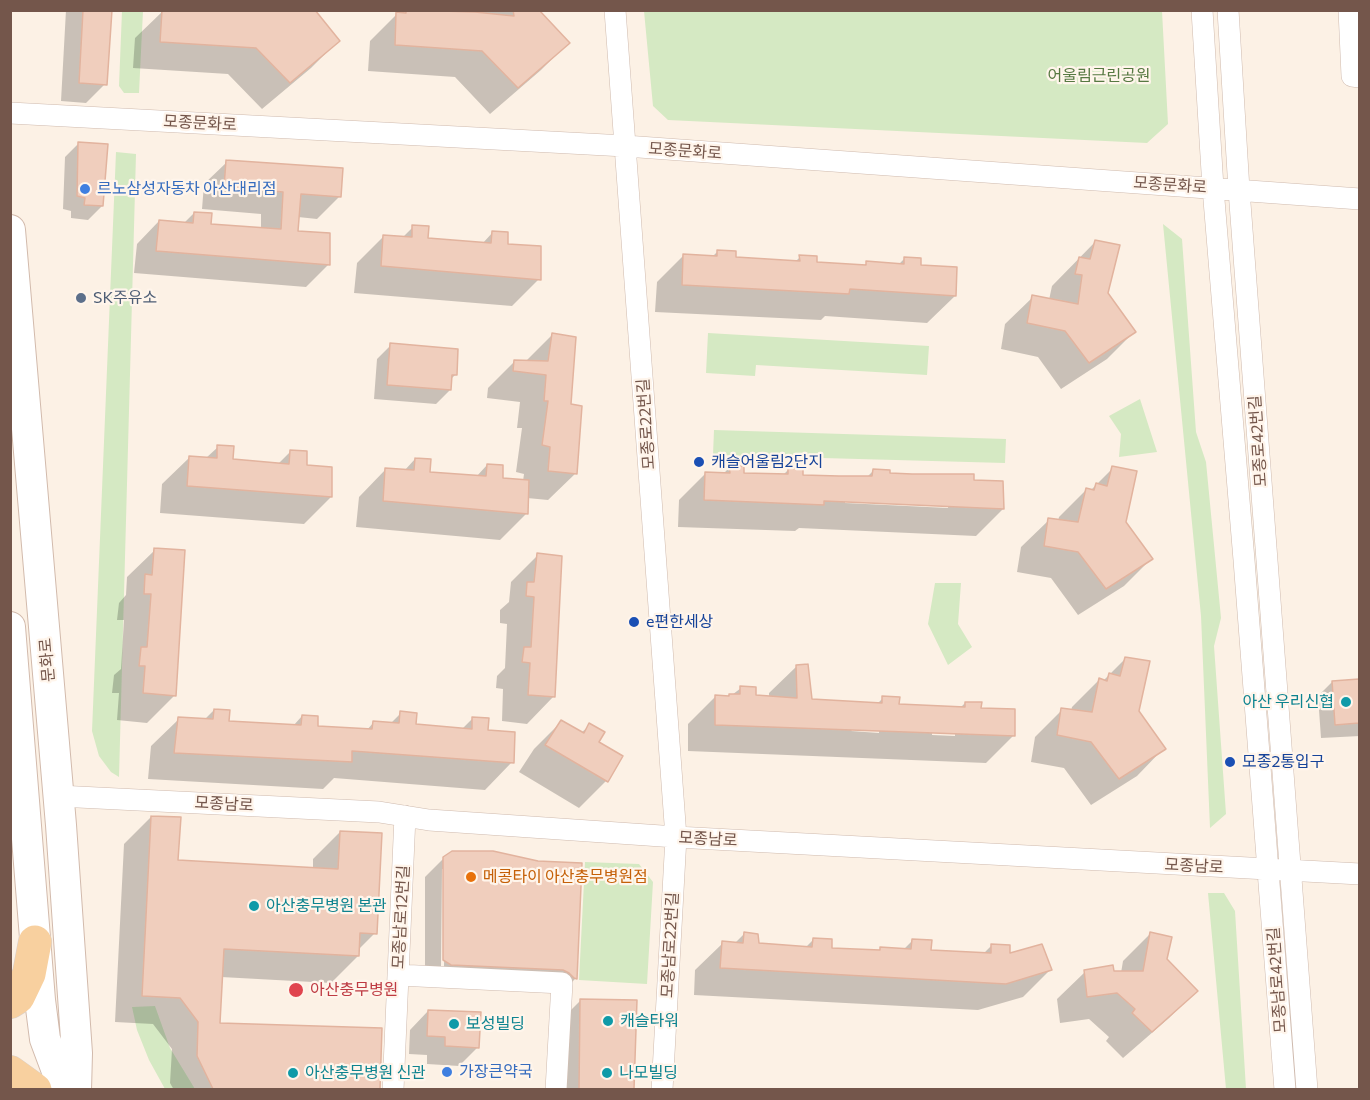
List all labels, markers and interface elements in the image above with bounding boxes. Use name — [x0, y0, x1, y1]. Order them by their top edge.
park label: 어울림근린공원 — [1047, 66, 1151, 86]
street label: 모종문화로 — [163, 111, 237, 135]
street label: 모종문화로 — [648, 139, 722, 163]
street label: 모종문화로 — [1133, 173, 1207, 197]
place label: 르노삼성자동차 아산대리점 — [97, 179, 277, 199]
marker: 르노삼성자동차 아산대리점 — [78, 182, 92, 196]
place label: SK주유소 — [93, 288, 157, 308]
marker: SK주유소 — [74, 291, 88, 305]
street label: 모종로22번길 — [633, 378, 659, 470]
street label: 모종로42번길 — [1245, 395, 1271, 487]
place label: 캐슬어울림2단지 — [711, 452, 823, 472]
marker: 캐슬어울림2단지 — [692, 455, 706, 469]
place label: e편한세상 — [646, 612, 713, 632]
marker: e편한세상 — [627, 615, 641, 629]
street label: 문화로 — [36, 637, 58, 683]
place label: 아산 우리신협 — [1243, 692, 1334, 712]
marker: 아산 우리신협 — [1339, 695, 1353, 709]
place label: 모종2통입구 — [1242, 752, 1324, 772]
marker: 모종2통입구 — [1223, 755, 1237, 769]
street label: 모종남로 — [194, 793, 254, 815]
street label: 모종남로 — [678, 828, 738, 850]
street label: 모종남로 — [1164, 855, 1224, 877]
street label: 모종남로12번길 — [389, 865, 413, 969]
place label: 메콩타이 아산충무병원점 — [483, 867, 648, 887]
marker: 메콩타이 아산충무병원점 — [464, 870, 478, 884]
street label: 모종남로22번길 — [658, 892, 682, 998]
place label: 아산충무병원 본관 — [266, 896, 387, 916]
marker: 아산충무병원 본관 — [247, 899, 261, 913]
street label: 모종남로42번길 — [1264, 926, 1290, 1034]
place label: 아산충무병원 — [310, 980, 398, 1000]
marker: 아산충무병원 — [287, 981, 305, 999]
place label: 캐슬타워 — [620, 1011, 679, 1031]
place label: 보성빌딩 — [466, 1014, 525, 1034]
marker: 캐슬타워 — [601, 1014, 615, 1028]
marker: 보성빌딩 — [447, 1017, 461, 1031]
place label: 가장큰약국 — [459, 1062, 533, 1082]
place label: 아산충무병원 신관 — [305, 1063, 426, 1083]
place label: 나모빌딩 — [619, 1063, 678, 1083]
marker: 가장큰약국 — [440, 1065, 454, 1079]
marker: 아산충무병원 신관 — [286, 1066, 300, 1080]
marker: 나모빌딩 — [600, 1066, 614, 1080]

